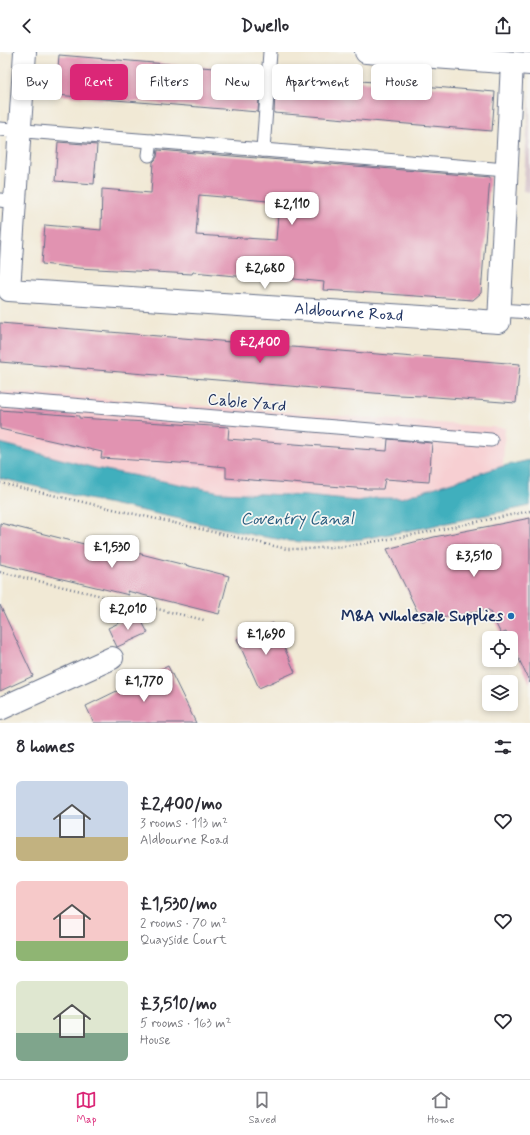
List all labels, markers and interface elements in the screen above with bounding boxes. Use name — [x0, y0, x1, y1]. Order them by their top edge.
text: Dwello — [241, 14, 289, 38]
icon: back — [16, 15, 38, 37]
icon: share — [492, 15, 514, 37]
chip: Buy — [12, 64, 62, 100]
chip: Rent — [70, 64, 128, 100]
chip: Filters — [136, 64, 203, 100]
chip: New — [211, 64, 264, 100]
chip: Apartment — [272, 64, 363, 100]
chip: House — [371, 64, 432, 100]
pin: £2,110 — [259, 192, 325, 226]
text: £2,110 — [274, 196, 310, 213]
pin: £2,680 — [232, 256, 298, 290]
text: £2,680 — [245, 260, 285, 277]
street label: Aldbourne Road — [294, 298, 404, 326]
pin: £2,400 — [227, 330, 293, 364]
text: £2,400 — [239, 334, 281, 351]
street label: Cable Yard — [207, 389, 287, 417]
water label: Coventry Canal — [240, 508, 355, 530]
pin: £1,530 — [79, 535, 145, 569]
text: £1,530 — [93, 539, 131, 556]
pin: £3,510 — [441, 544, 507, 578]
text: £3,510 — [455, 548, 493, 565]
pin: £2,010 — [95, 597, 161, 631]
text: £2,010 — [109, 601, 147, 618]
place label: M&A Wholesale Supplies — [341, 606, 504, 627]
marker: M&A Wholesale Supplies — [506, 611, 516, 621]
pin: £1,690 — [233, 622, 299, 656]
text: £1,690 — [246, 626, 286, 643]
map controls — [482, 631, 518, 711]
button: locate — [482, 631, 518, 667]
pin: £1,770 — [111, 669, 177, 703]
text: £1,770 — [125, 673, 163, 690]
button: layers — [482, 675, 518, 711]
text: 8 homes — [16, 736, 75, 758]
icon: filters — [492, 736, 514, 758]
text: £2,400/mo — [140, 793, 222, 815]
icon: home — [48, 797, 96, 845]
icon: heart — [492, 810, 514, 832]
text: 3 rooms · 113 m² — [140, 815, 228, 832]
text: Aldbourne Road — [140, 832, 228, 849]
text: £1,530/mo — [140, 893, 217, 915]
icon: home — [48, 897, 96, 945]
icon: heart — [492, 910, 514, 932]
text: 2 rooms · 70 m² — [140, 915, 227, 932]
text: Quayside Court — [140, 932, 227, 949]
text: £3,510/mo — [140, 993, 217, 1015]
icon: home — [48, 997, 96, 1045]
icon: heart — [492, 1010, 514, 1032]
text: 5 rooms · 163 m² — [140, 1015, 231, 1032]
text: House — [140, 1032, 171, 1049]
tab: Map — [75, 1089, 97, 1127]
tab: Saved — [248, 1089, 276, 1127]
tab: Home — [427, 1089, 455, 1127]

